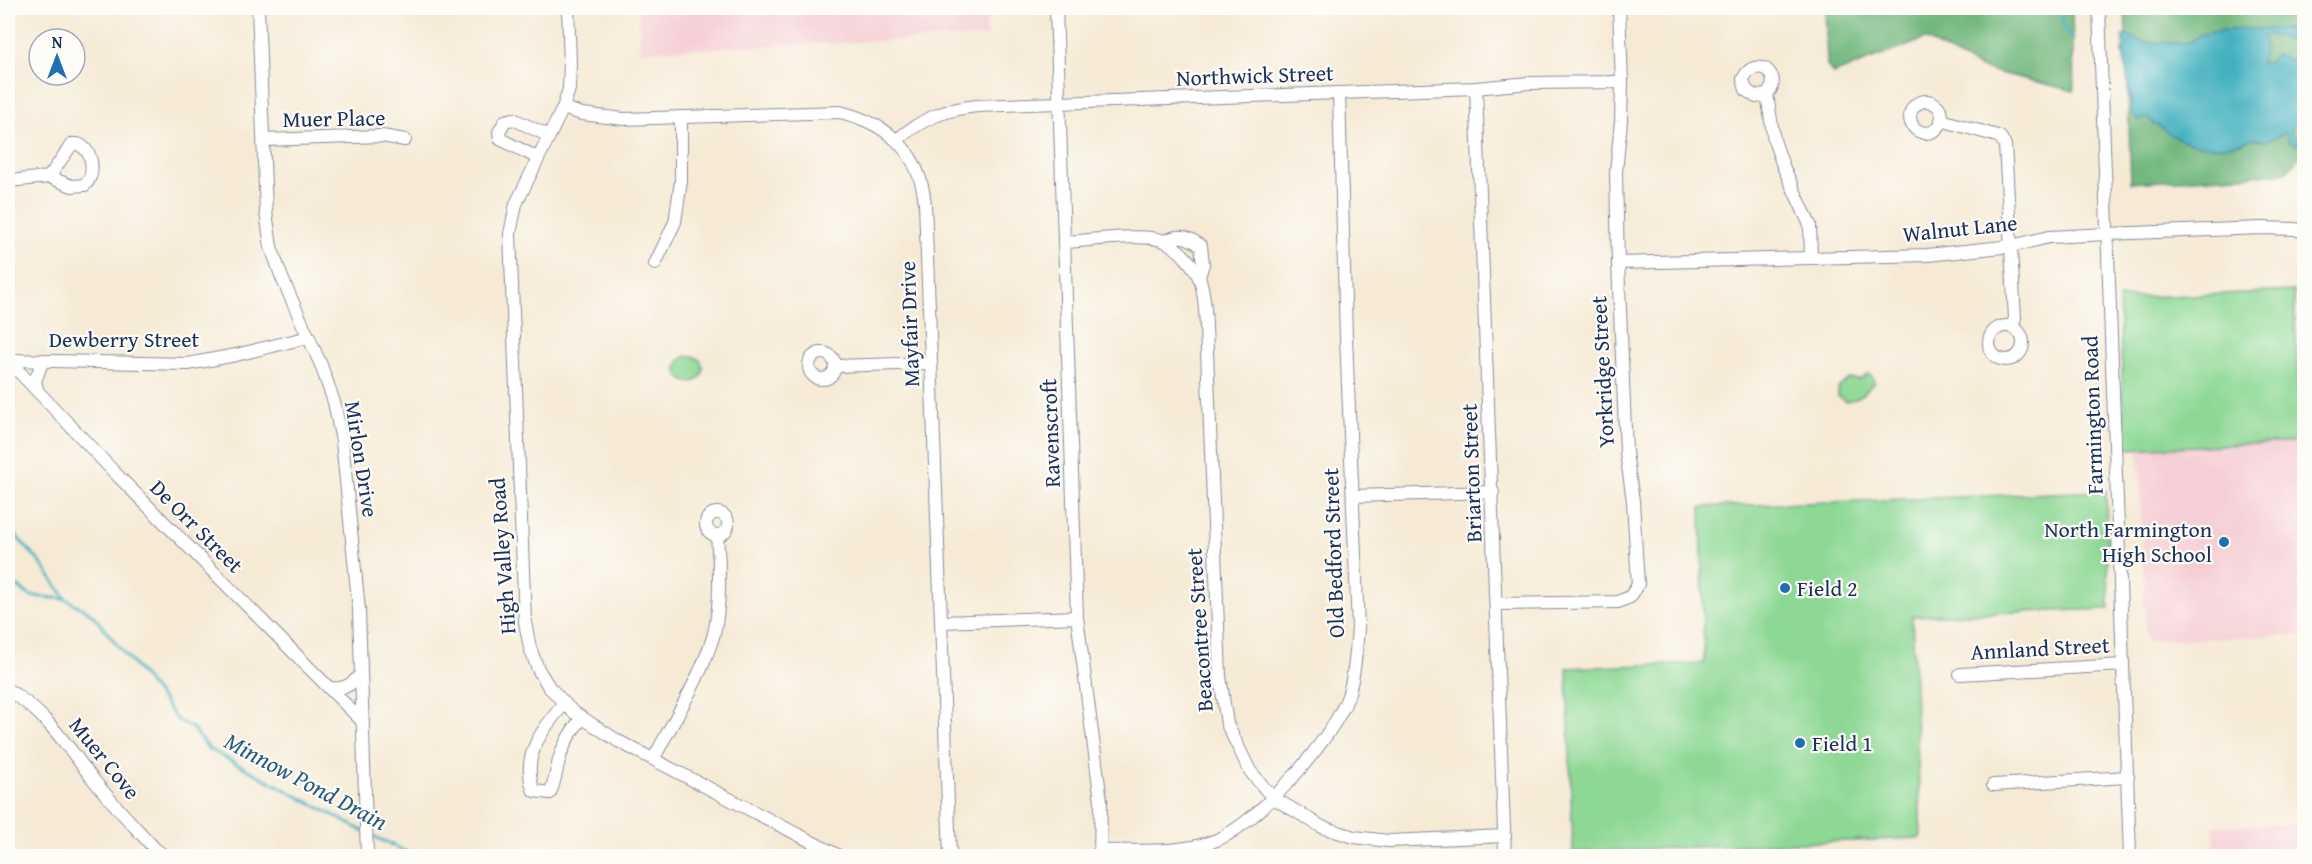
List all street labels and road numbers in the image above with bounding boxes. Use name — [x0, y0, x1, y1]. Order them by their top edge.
street label: Northwick Street — [1176, 56, 1335, 94]
street label: Muer Place — [282, 101, 386, 135]
street label: Walnut Lane — [1901, 206, 2019, 250]
street label: Mayfair Drive — [891, 260, 927, 388]
street label: Yorkridge Street — [1582, 295, 1622, 449]
street label: Dewberry Street — [49, 323, 200, 355]
street label: Farmington Road — [2073, 335, 2111, 495]
street label: Ravenscroft — [1032, 378, 1068, 488]
street label: Mirlon Drive — [337, 399, 387, 519]
street label: Briarton Street — [1453, 403, 1489, 543]
street label: Old Bedford Street — [1314, 467, 1352, 639]
street label: De Orr Street — [143, 472, 251, 580]
street label: High Valley Road — [481, 476, 523, 635]
street label: Beacontree Street — [1177, 547, 1221, 713]
street label: Annland Street — [1970, 628, 2111, 668]
street label: Muer Cove — [62, 710, 148, 806]

